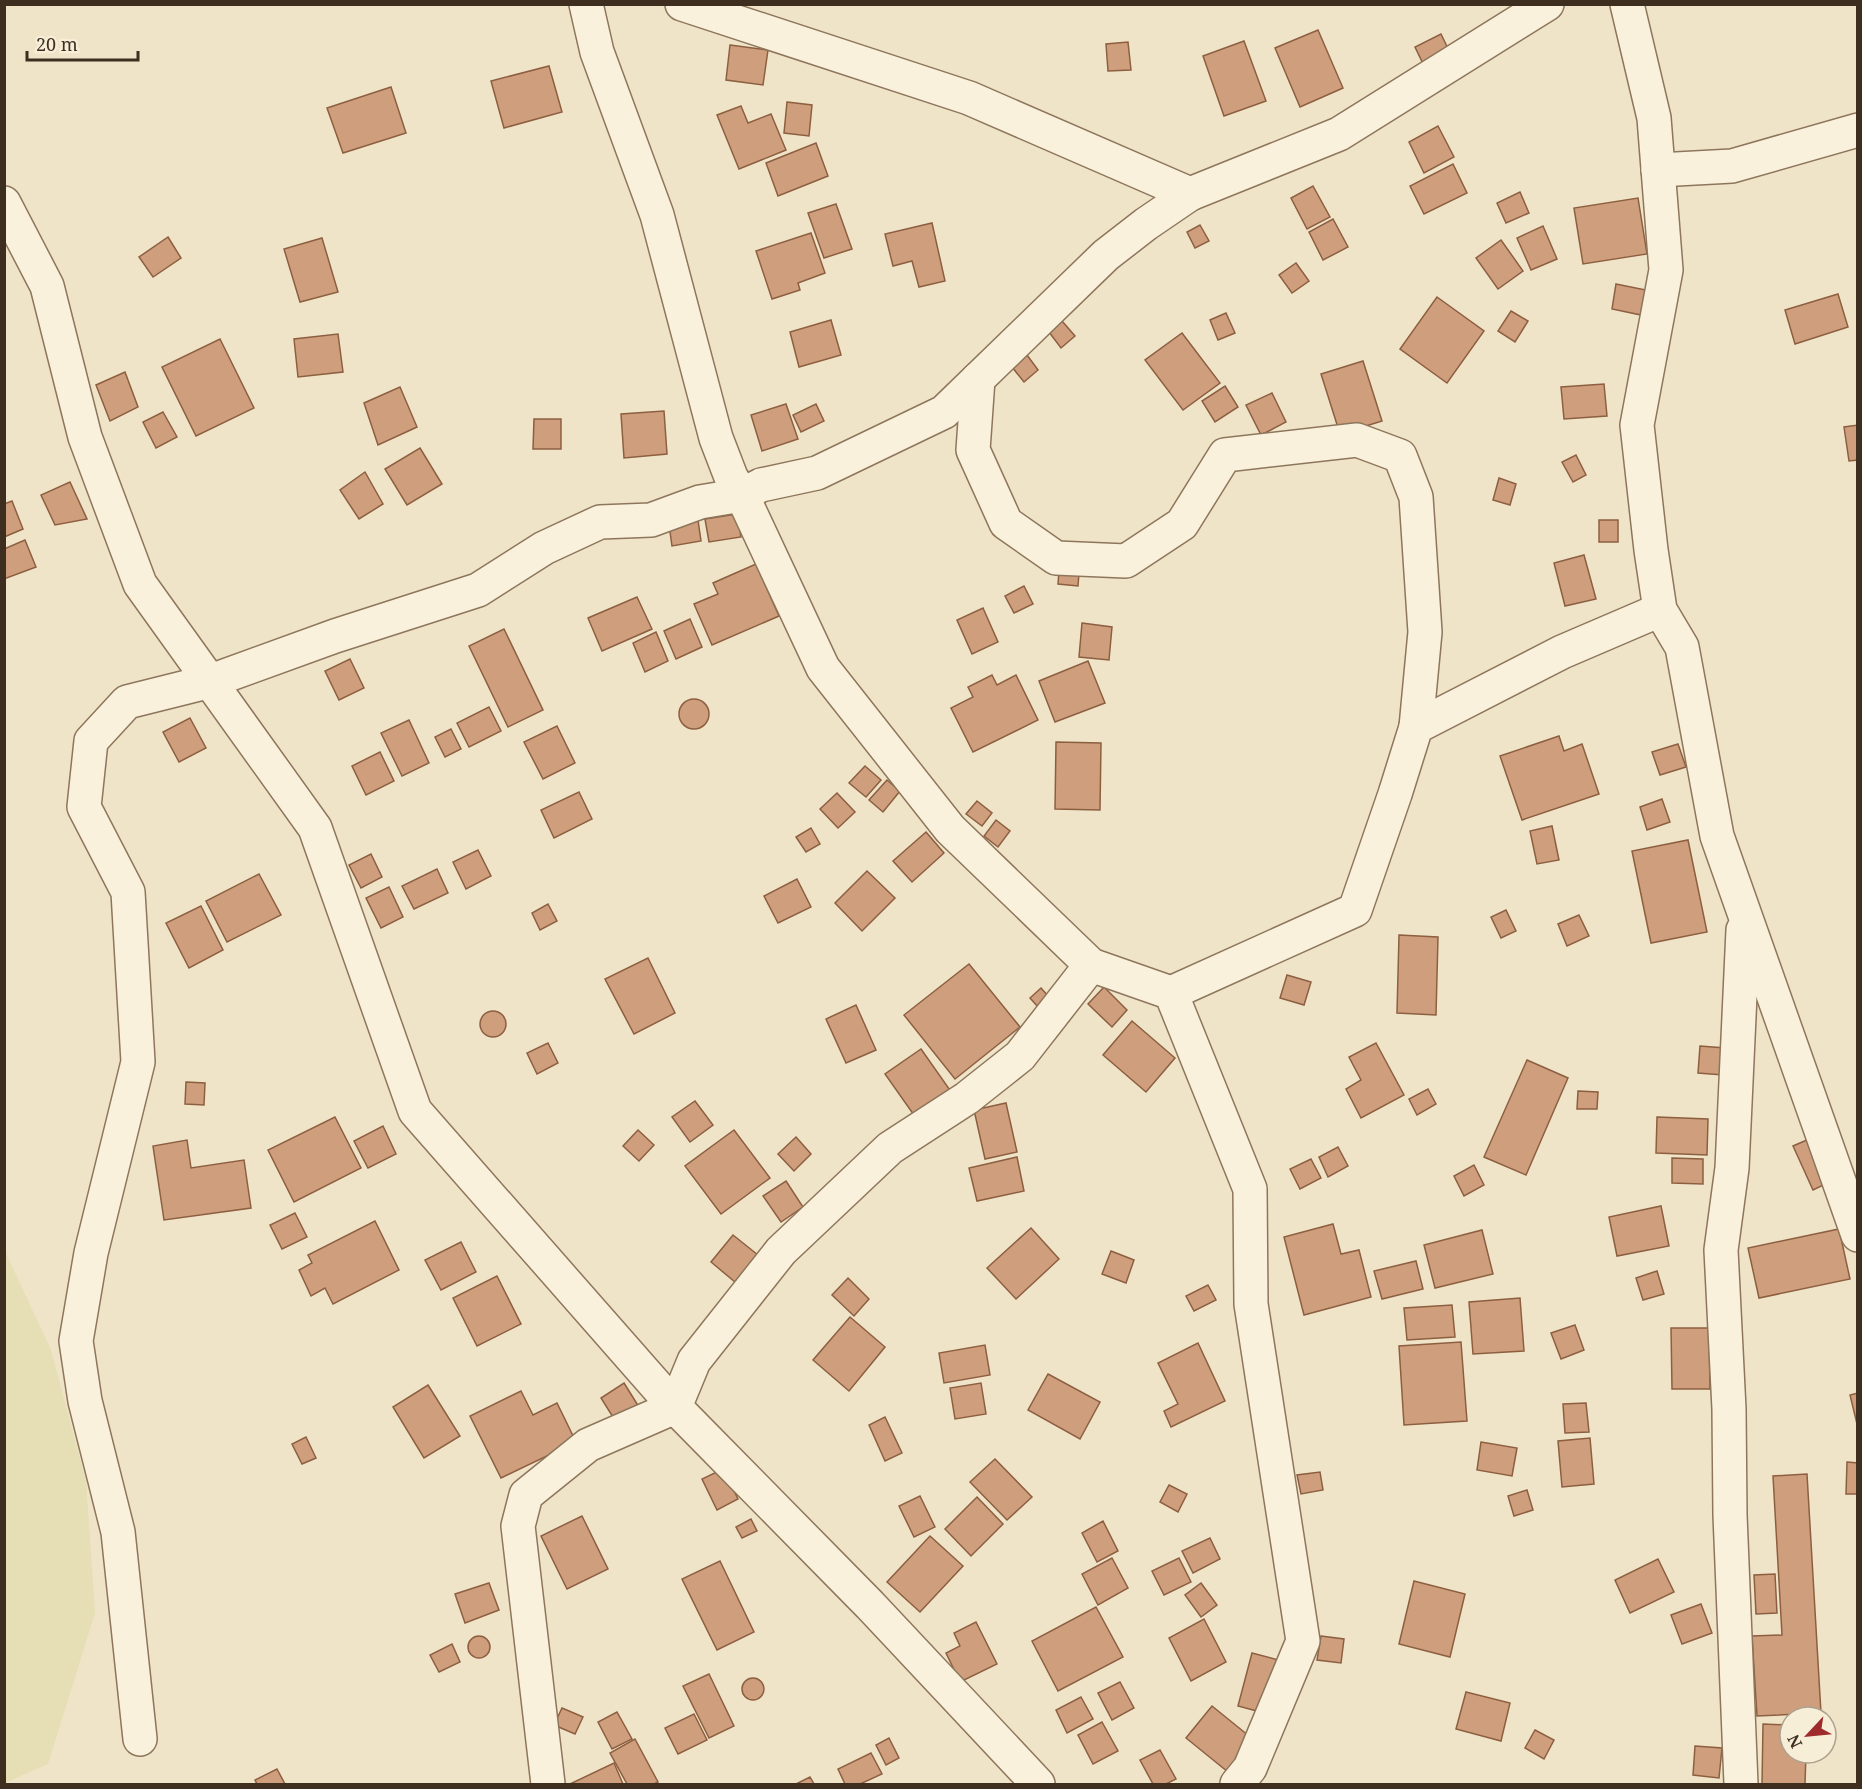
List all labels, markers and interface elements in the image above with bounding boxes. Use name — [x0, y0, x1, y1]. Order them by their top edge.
scale bar — [27, 24, 138, 62]
text: 20 m — [36, 32, 78, 56]
north arrow — [1778, 1705, 1838, 1765]
text: N — [1782, 1731, 1807, 1752]

